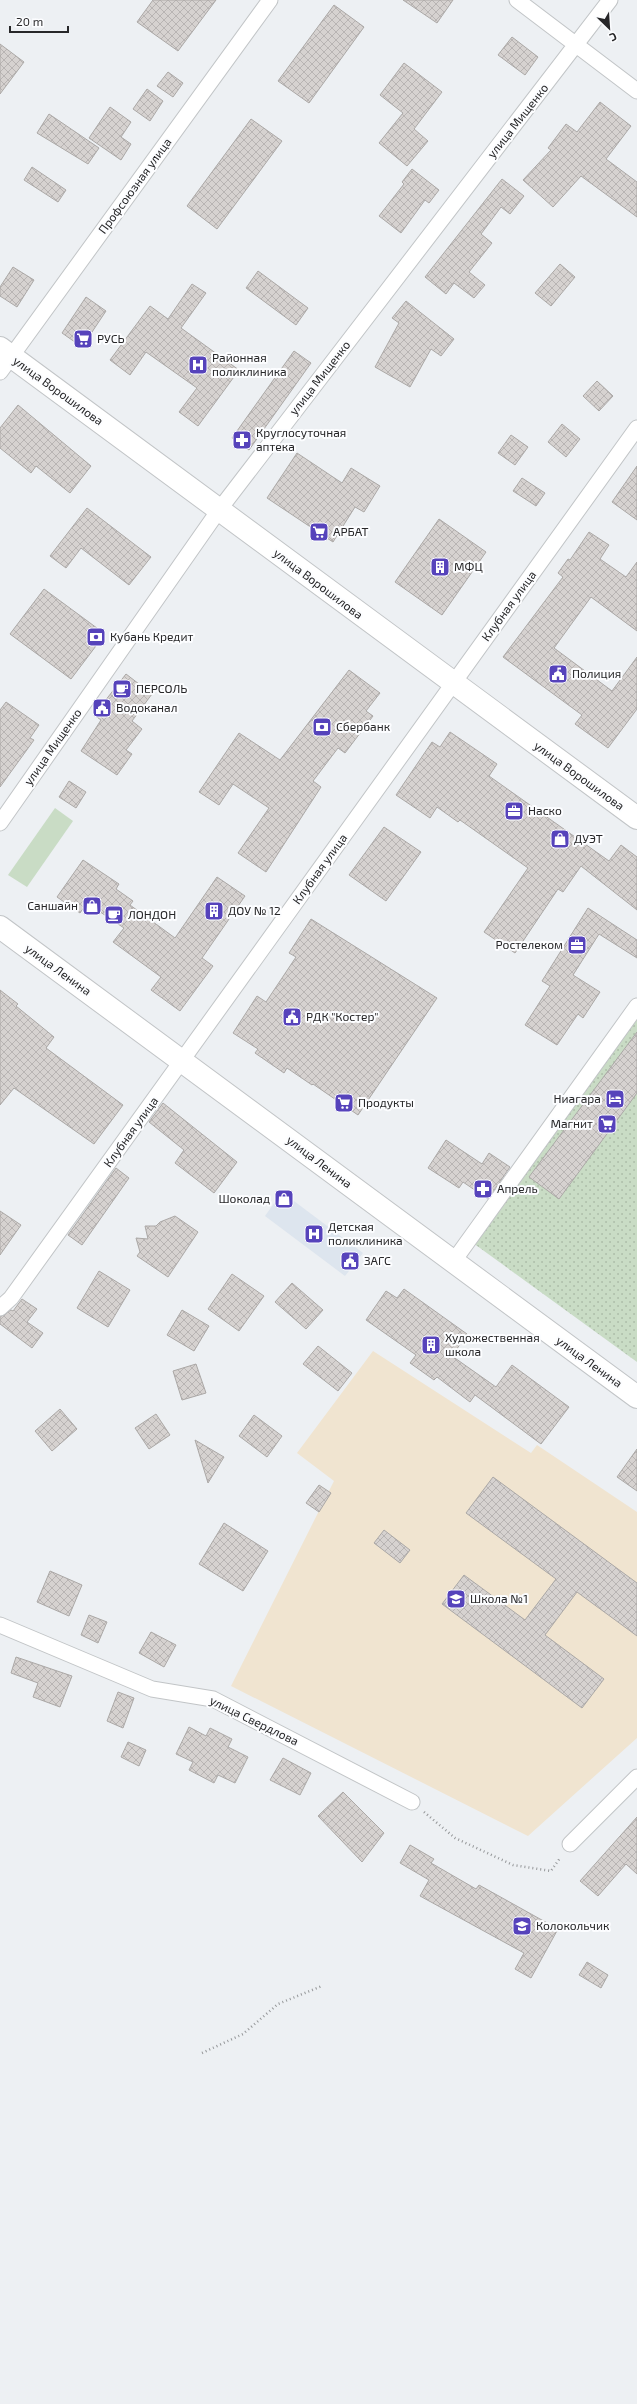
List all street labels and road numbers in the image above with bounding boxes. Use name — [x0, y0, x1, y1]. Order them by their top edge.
street label: улица Мищенко — [484, 80, 551, 161]
street label: Профсоюзная улица — [95, 135, 174, 237]
street label: улица Мищенко — [286, 337, 353, 418]
street label: улица Ворошилова — [10, 353, 106, 428]
street label: улица Ворошилова — [271, 545, 366, 622]
street label: Клубная улица — [478, 568, 539, 644]
street label: улица Мищенко — [21, 705, 85, 788]
street label: улица Ворошилова — [531, 738, 627, 813]
street label: Клубная улица — [289, 831, 350, 907]
street label: улица Ленина — [22, 941, 94, 999]
street label: Клубная улица — [100, 1094, 161, 1170]
street label: улица Ленина — [284, 1132, 355, 1191]
street label: улица Ленина — [553, 1333, 625, 1391]
street label: улица Свердлова — [207, 1693, 301, 1749]

